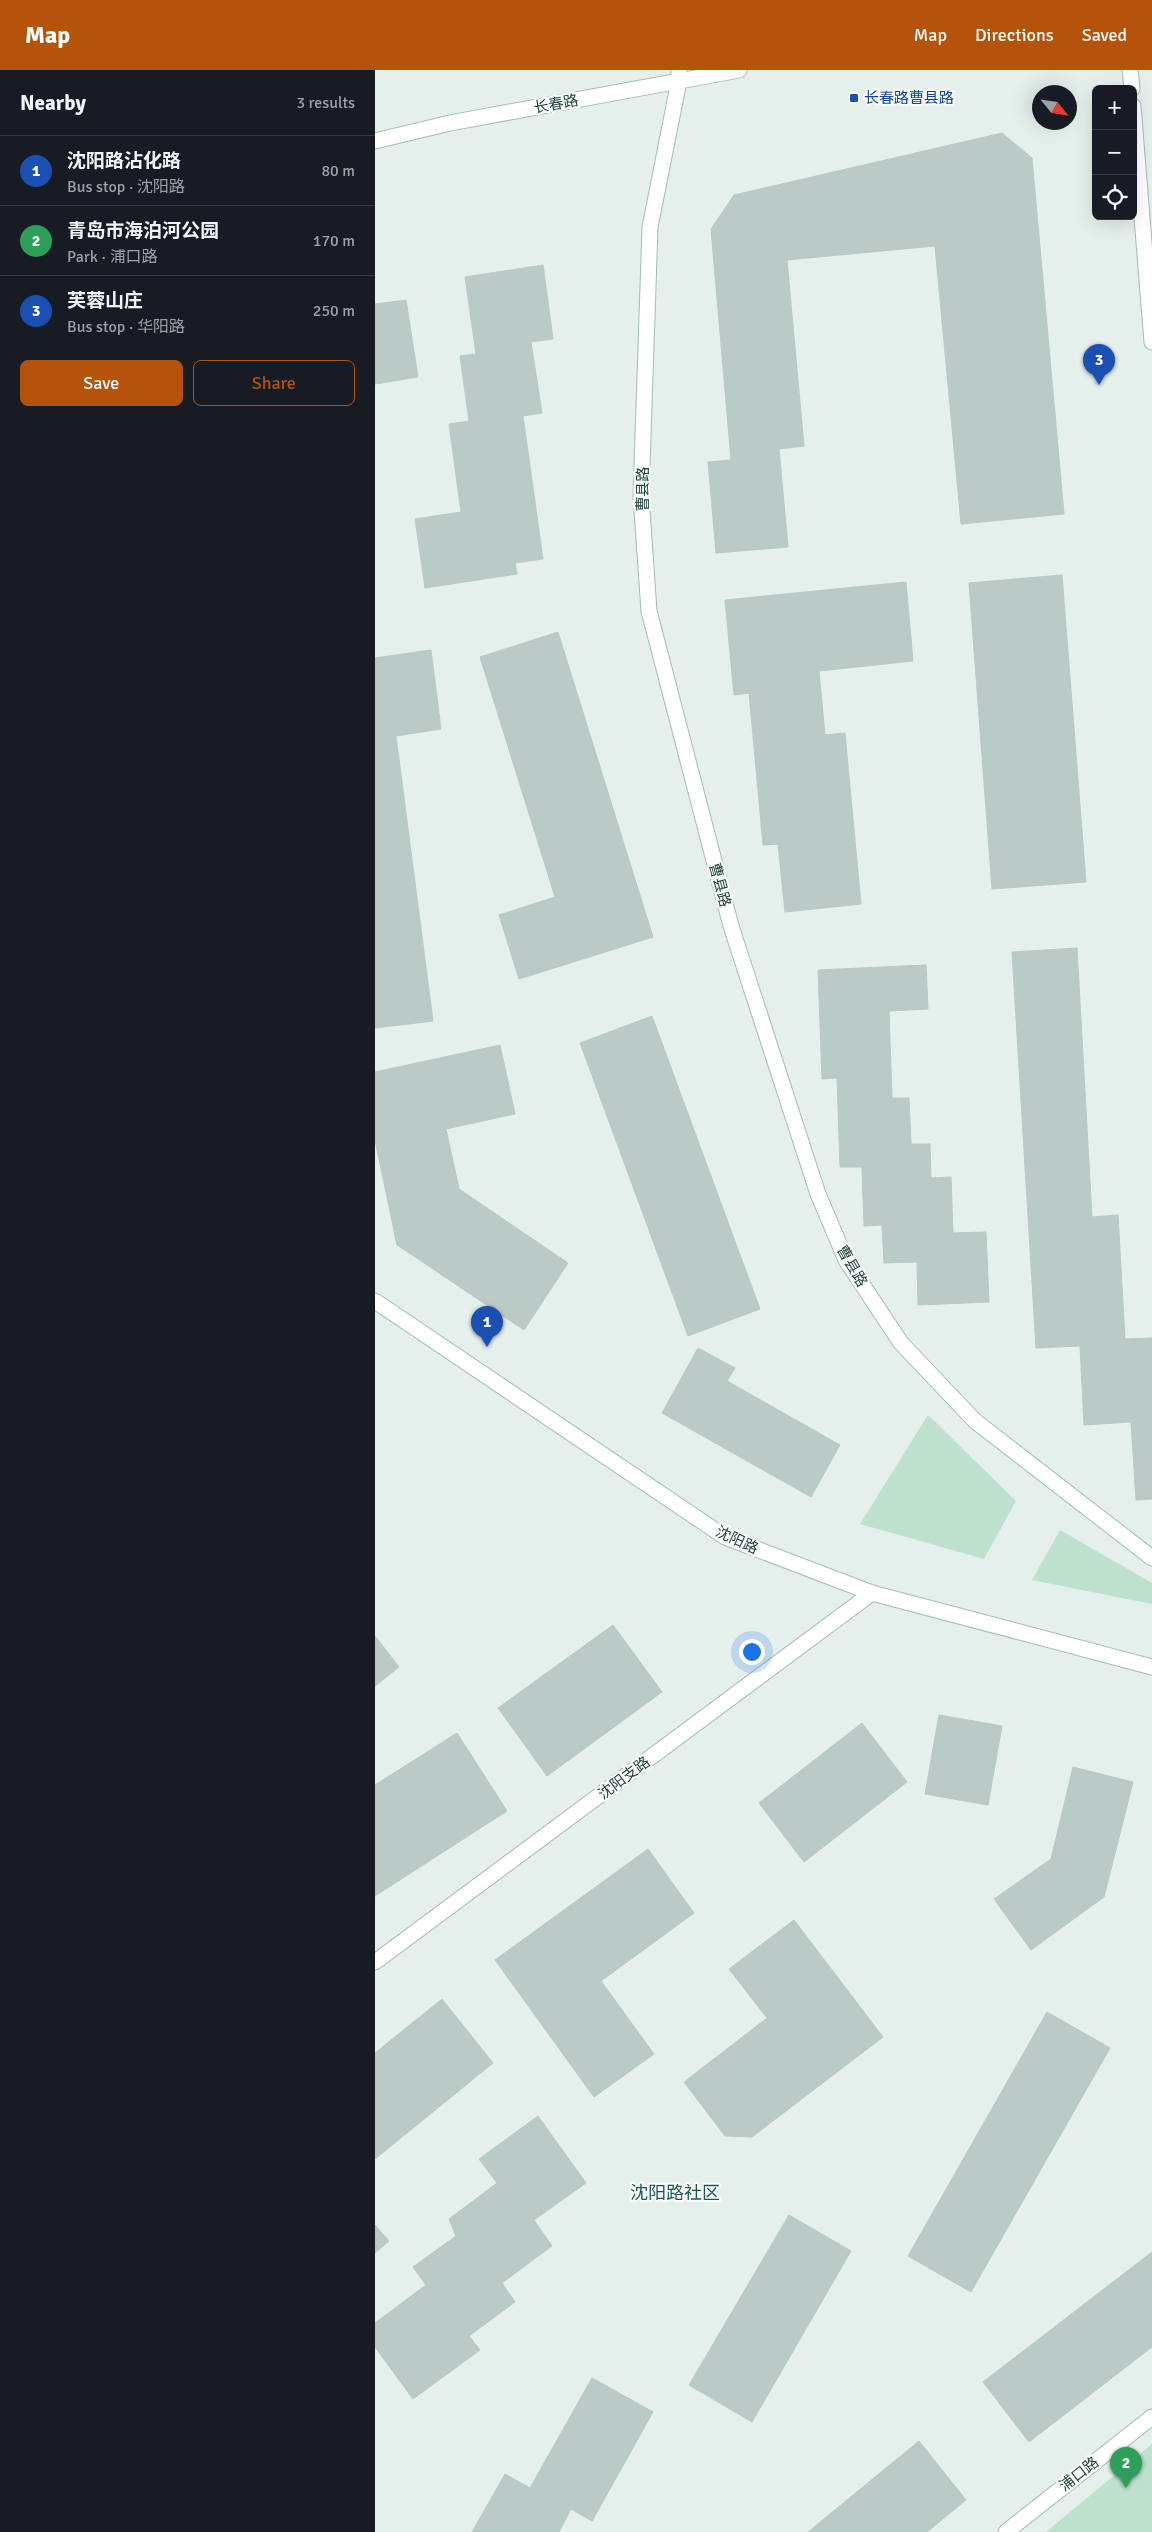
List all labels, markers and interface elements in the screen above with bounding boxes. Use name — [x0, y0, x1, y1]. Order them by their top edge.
text: Map — [25, 20, 70, 50]
text: Map — [914, 24, 947, 46]
text: Directions — [975, 24, 1054, 46]
text: Saved — [1082, 24, 1127, 46]
north arrow — [1032, 85, 1077, 130]
map controls — [1092, 85, 1137, 220]
button: + — [1092, 85, 1137, 130]
place label: 长春路曹县路 — [864, 89, 954, 107]
text: Nearby — [20, 90, 86, 116]
street label: 长春路 — [532, 91, 580, 117]
marker: 长春路曹县路 — [848, 92, 860, 104]
text: 3 results — [296, 93, 355, 113]
button: − — [1092, 130, 1137, 175]
text: 沈阳路沾化路 — [67, 149, 181, 173]
text: 1 — [32, 161, 40, 181]
text: 80 m — [321, 161, 355, 181]
button: locate — [1092, 175, 1137, 220]
text: Bus stop · 沈阳路 — [67, 177, 185, 197]
text: 青岛市海泊河公园 — [67, 219, 219, 243]
text: 2 — [32, 231, 40, 251]
text: 170 m — [313, 231, 355, 251]
text: Park · 浦口路 — [67, 247, 158, 267]
text: 芙蓉山庄 — [67, 289, 143, 313]
text: 3 — [32, 301, 40, 321]
text: 250 m — [313, 301, 355, 321]
text: Bus stop · 华阳路 — [67, 317, 185, 337]
pin: 3 — [1083, 344, 1115, 385]
button: Save — [20, 360, 183, 406]
button: Share — [193, 360, 355, 406]
street label: 曹县路 — [634, 466, 652, 512]
street label: 曹县路 — [705, 861, 735, 909]
street label: 曹县路 — [833, 1242, 871, 1290]
pin: 1 — [471, 1306, 503, 1347]
street label: 沈阳路 — [713, 1522, 761, 1558]
your location — [739, 1639, 765, 1665]
street label: 沈阳支路 — [595, 1753, 653, 1803]
district label: 沈阳路社区 — [630, 2182, 720, 2204]
pin: 2 — [1110, 2447, 1142, 2488]
street label: 浦口路 — [1056, 2453, 1102, 2495]

